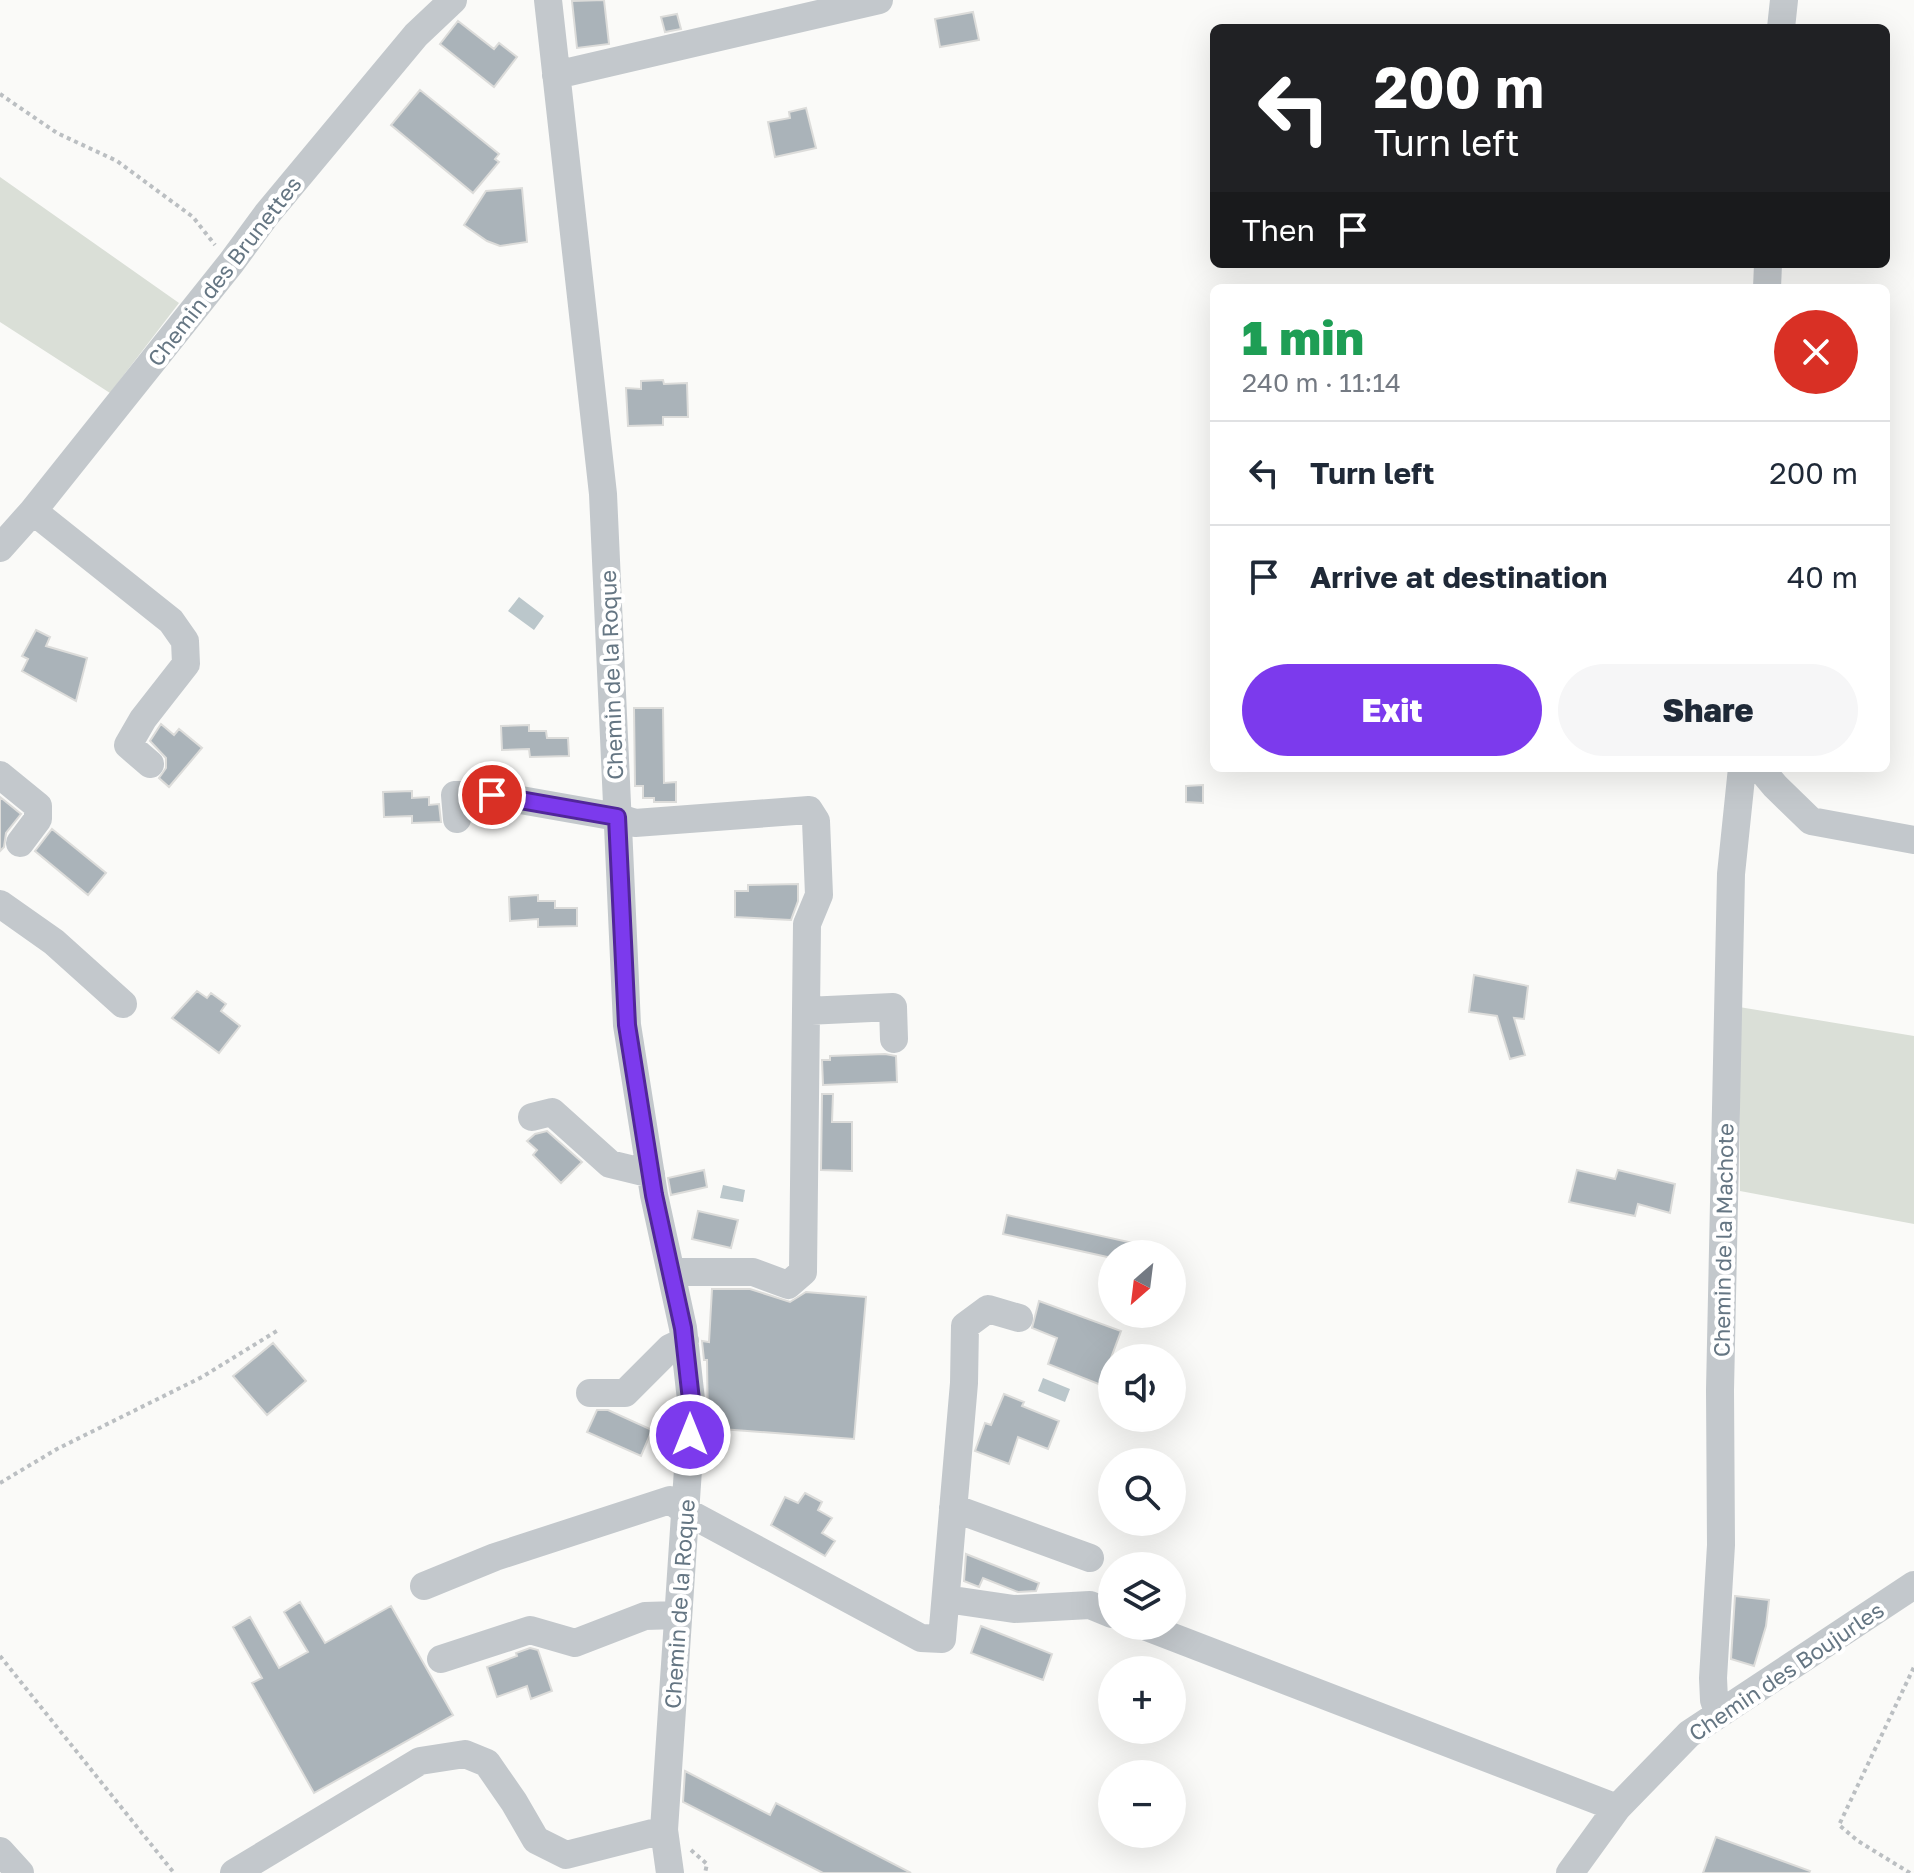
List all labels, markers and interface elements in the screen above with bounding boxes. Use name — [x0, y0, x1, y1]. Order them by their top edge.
text: 200 m — [1374, 53, 1544, 120]
icon: left — [1242, 56, 1346, 160]
text: Turn left — [1374, 121, 1520, 164]
street label: Chemin des Brunettes — [141, 171, 307, 371]
icon: arrive — [1331, 208, 1375, 252]
text: Then — [1242, 212, 1315, 248]
text: 1 min — [1242, 308, 1364, 366]
button: close — [1774, 310, 1858, 394]
text: 240 m · 11:14 — [1242, 367, 1401, 398]
icon: left — [1242, 451, 1286, 495]
text: Turn left — [1310, 455, 1435, 491]
text: 200 m — [1769, 455, 1858, 491]
icon: arrive — [1242, 555, 1286, 599]
text: Arrive at destination — [1310, 559, 1607, 595]
text: 40 m — [1787, 559, 1858, 595]
street label: Chemin de la Roque — [594, 570, 628, 780]
button: Exit — [1242, 664, 1542, 756]
button: Share — [1558, 664, 1858, 756]
pin — [458, 761, 526, 829]
icon: arrive — [470, 773, 514, 817]
street label: Chemin de la Machote — [1707, 1123, 1739, 1357]
north arrow — [1098, 1240, 1186, 1328]
map controls — [1098, 1240, 1186, 1848]
button: sound — [1098, 1344, 1186, 1432]
position arrow — [648, 1393, 732, 1477]
button: search — [1098, 1448, 1186, 1536]
street label: Chemin de la Roque — [658, 1498, 700, 1710]
button: layers — [1098, 1552, 1186, 1640]
street label: Chemin des Boujurles — [1683, 1596, 1889, 1746]
button: + — [1098, 1656, 1186, 1744]
button: − — [1098, 1760, 1186, 1848]

